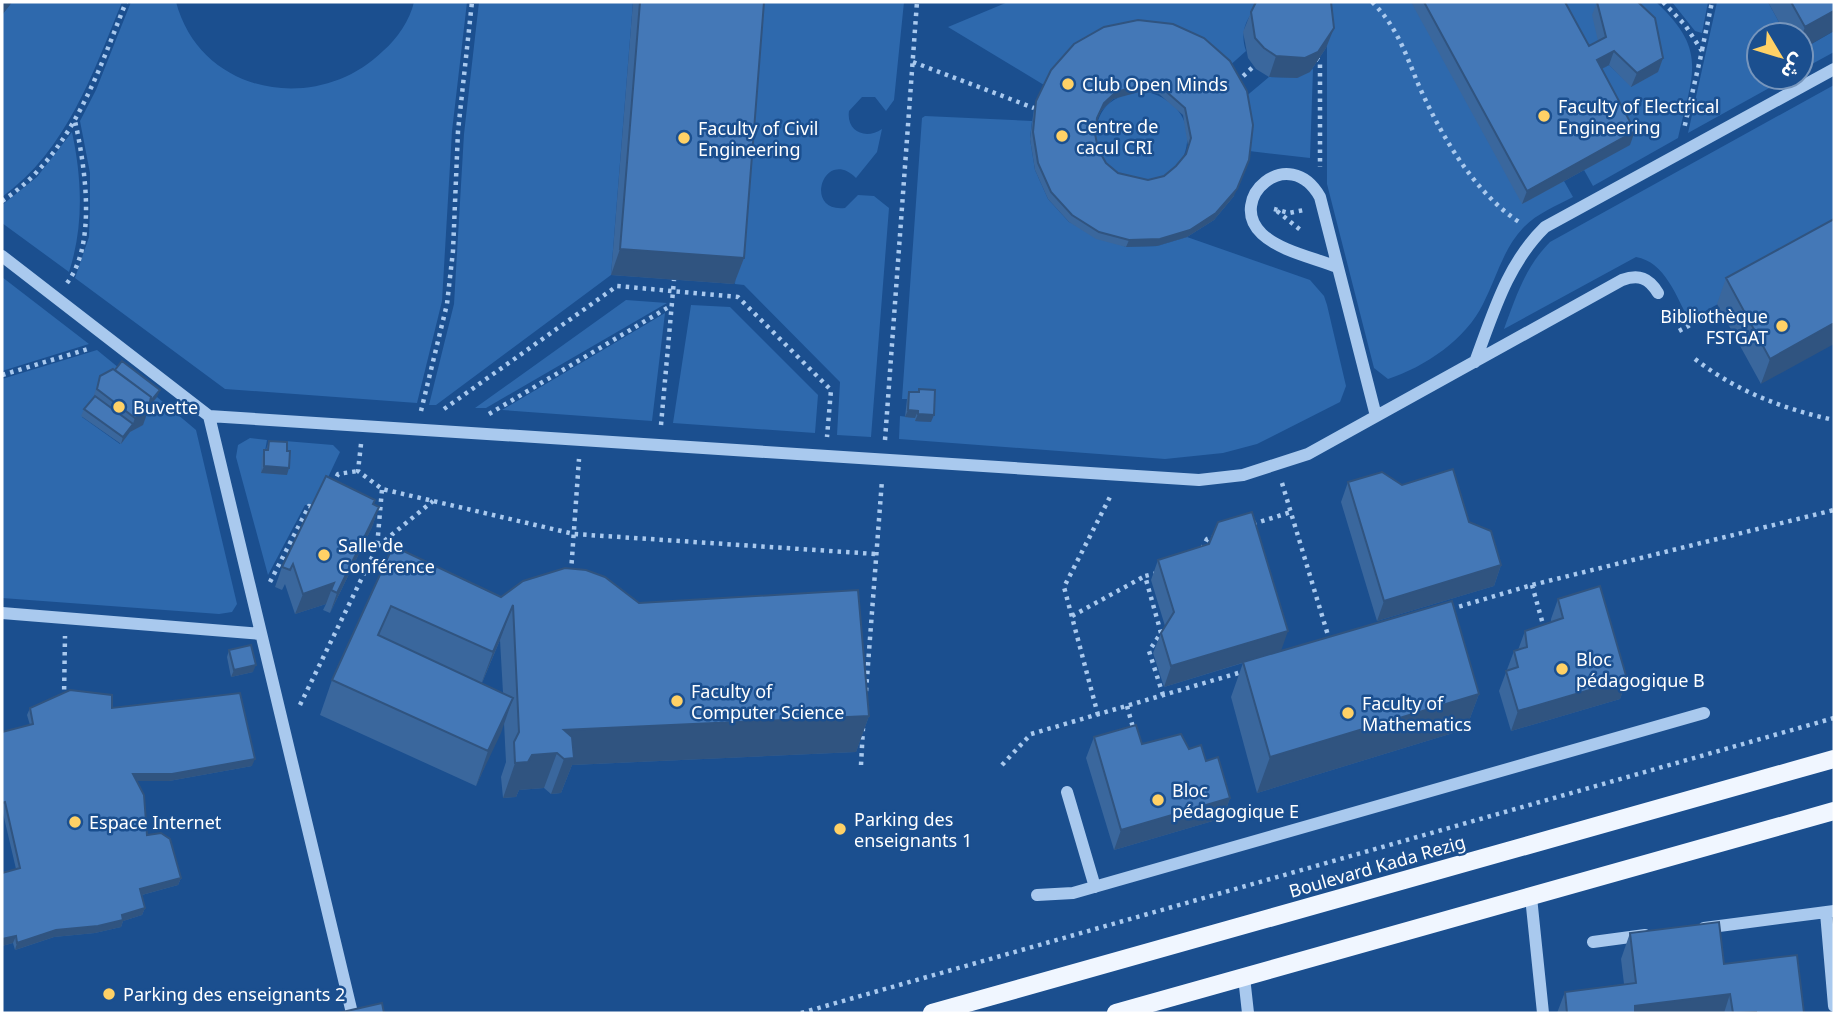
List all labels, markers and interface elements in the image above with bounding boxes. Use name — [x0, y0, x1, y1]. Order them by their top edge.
north arrow — [1745, 21, 1815, 91]
text: ش — [1775, 48, 1812, 85]
place label: Club Open Minds — [1082, 72, 1228, 96]
marker: Club Open Minds — [1060, 76, 1076, 92]
place label: Faculty of Electrical Engineering — [1558, 94, 1719, 139]
marker: Faculty of Electrical Engineering — [1536, 108, 1552, 124]
place label: Centre de cacul CRI — [1076, 114, 1158, 159]
place label: Faculty of Civil Engineering — [698, 116, 818, 161]
marker: Centre de cacul CRI — [1054, 128, 1070, 144]
marker: Faculty of Civil Engineering — [676, 130, 692, 146]
place label: Bibliothèque FSTGAT — [1660, 304, 1768, 349]
marker: Bibliothèque FSTGAT — [1774, 318, 1790, 334]
place label: Buvette — [133, 395, 198, 419]
marker: Buvette — [111, 399, 127, 415]
place label: Salle de Conférence — [338, 533, 435, 578]
marker: Salle de Conférence — [316, 547, 332, 563]
place label: Bloc pédagogique B — [1576, 647, 1705, 692]
marker: Bloc pédagogique B — [1554, 661, 1570, 677]
place label: Faculty of Computer Science — [691, 679, 844, 724]
place label: Faculty of Mathematics — [1362, 691, 1472, 736]
marker: Faculty of Computer Science — [669, 693, 685, 709]
marker: Faculty of Mathematics — [1340, 705, 1356, 721]
place label: Bloc pédagogique E — [1172, 778, 1299, 823]
marker: Bloc pédagogique E — [1150, 792, 1166, 808]
place label: Parking des enseignants 1 — [854, 807, 972, 852]
place label: Espace Internet — [89, 810, 222, 834]
marker: Espace Internet — [67, 814, 83, 830]
marker: Parking des enseignants 1 — [832, 821, 848, 837]
street label: Boulevard Kada Rezig — [1286, 829, 1468, 903]
place label: Parking des enseignants 2 — [123, 982, 345, 1006]
marker: Parking des enseignants 2 — [101, 986, 117, 1002]

